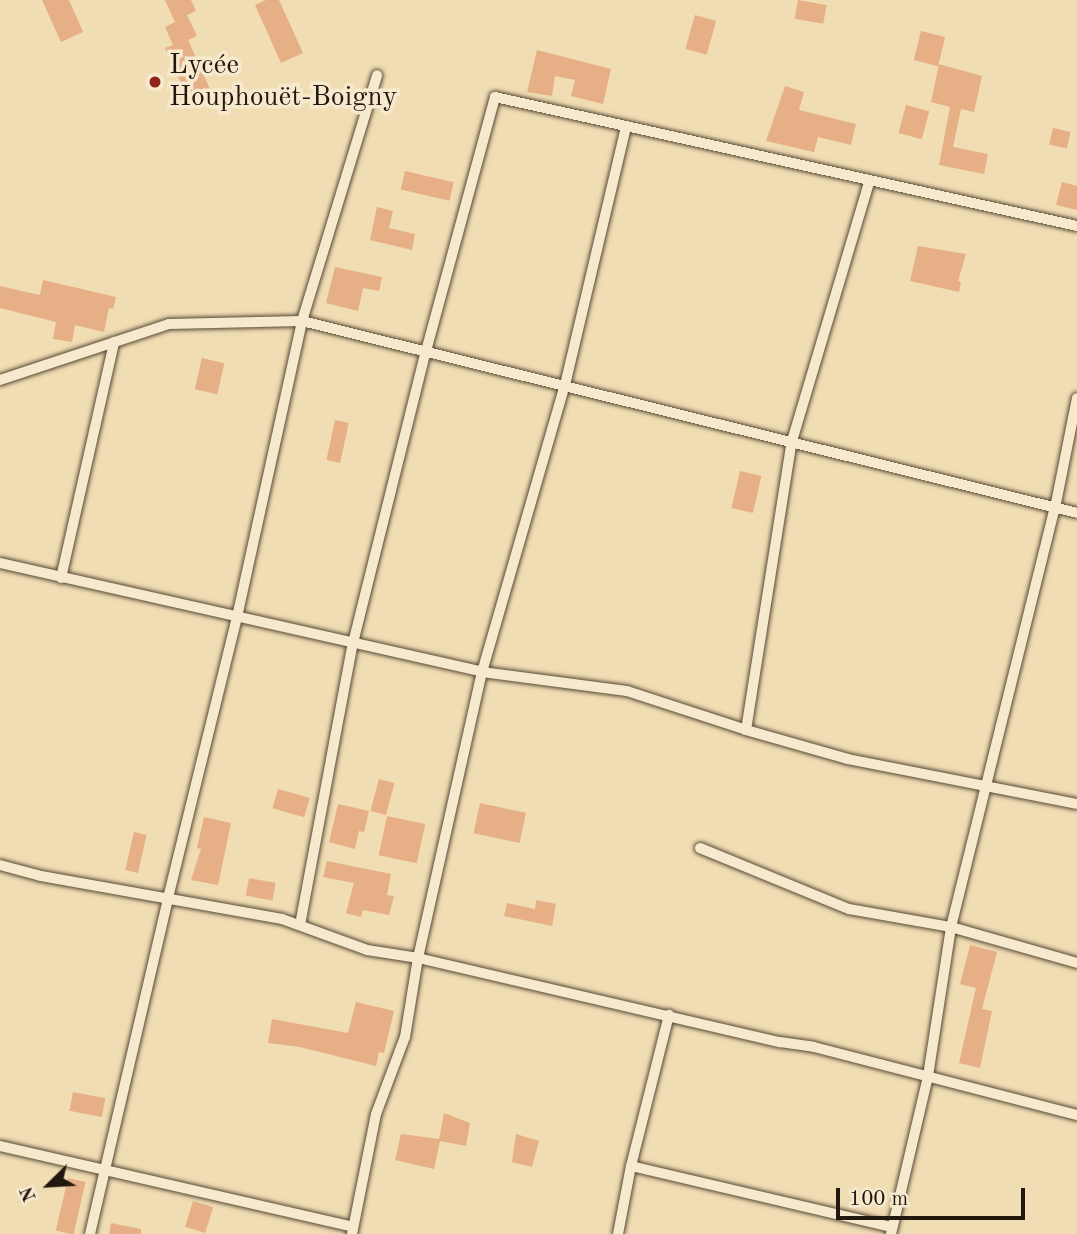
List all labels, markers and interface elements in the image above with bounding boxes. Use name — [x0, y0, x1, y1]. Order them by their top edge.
place label: Lycée Houphouët-Boigny — [169, 49, 397, 115]
marker: Lycée Houphouët-Boigny — [147, 74, 163, 90]
north arrow — [14, 1150, 84, 1220]
scale bar — [839, 1174, 1028, 1218]
text: N — [18, 1183, 41, 1204]
text: 100 m — [849, 1189, 908, 1210]

